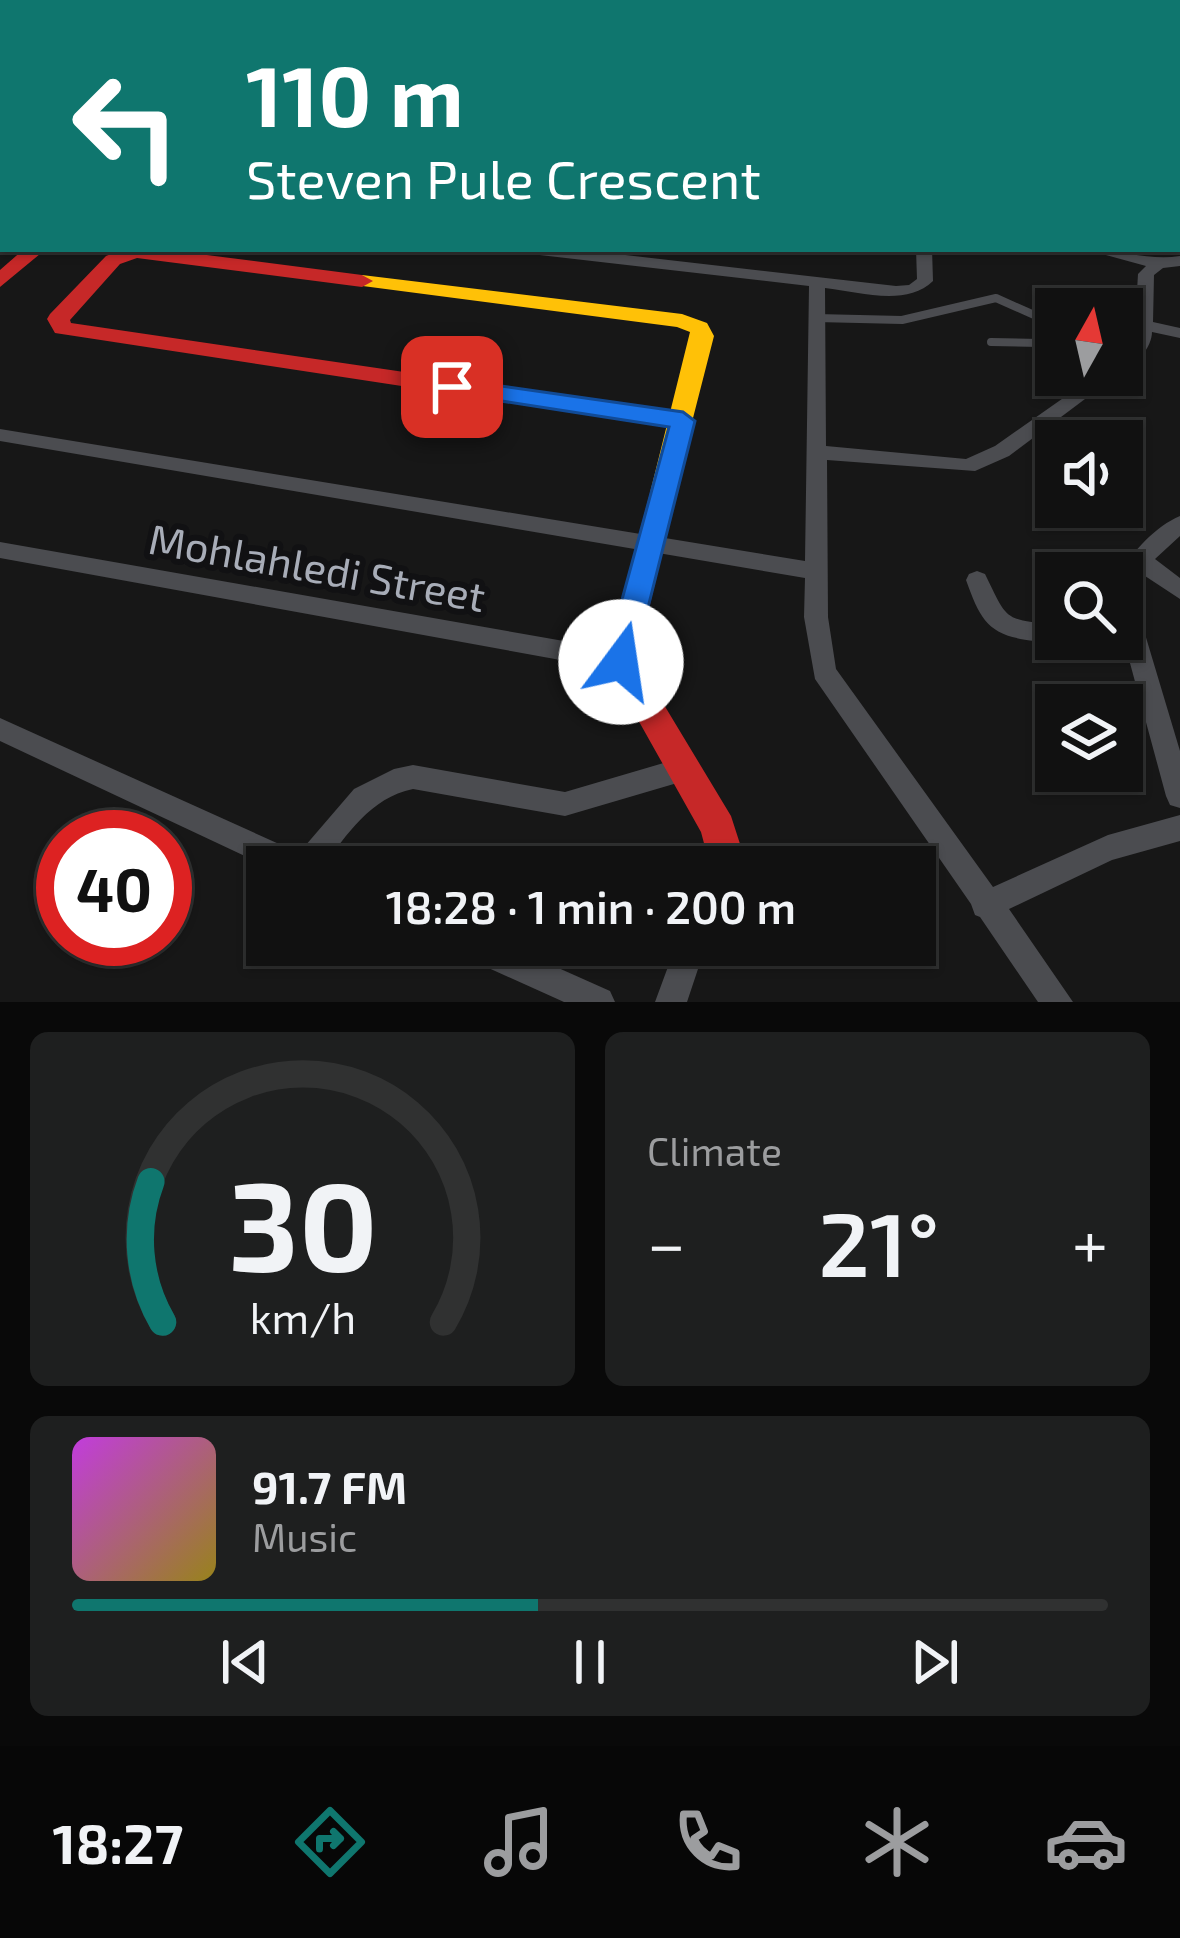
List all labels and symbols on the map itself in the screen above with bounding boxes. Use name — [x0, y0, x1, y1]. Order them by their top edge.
north arrow — [1035, 288, 1143, 396]
pin — [401, 336, 503, 438]
street label: Mohlahledi Street — [145, 512, 489, 620]
position arrow — [558, 599, 684, 725]
speed limit sign: 40 — [36, 810, 192, 966]

